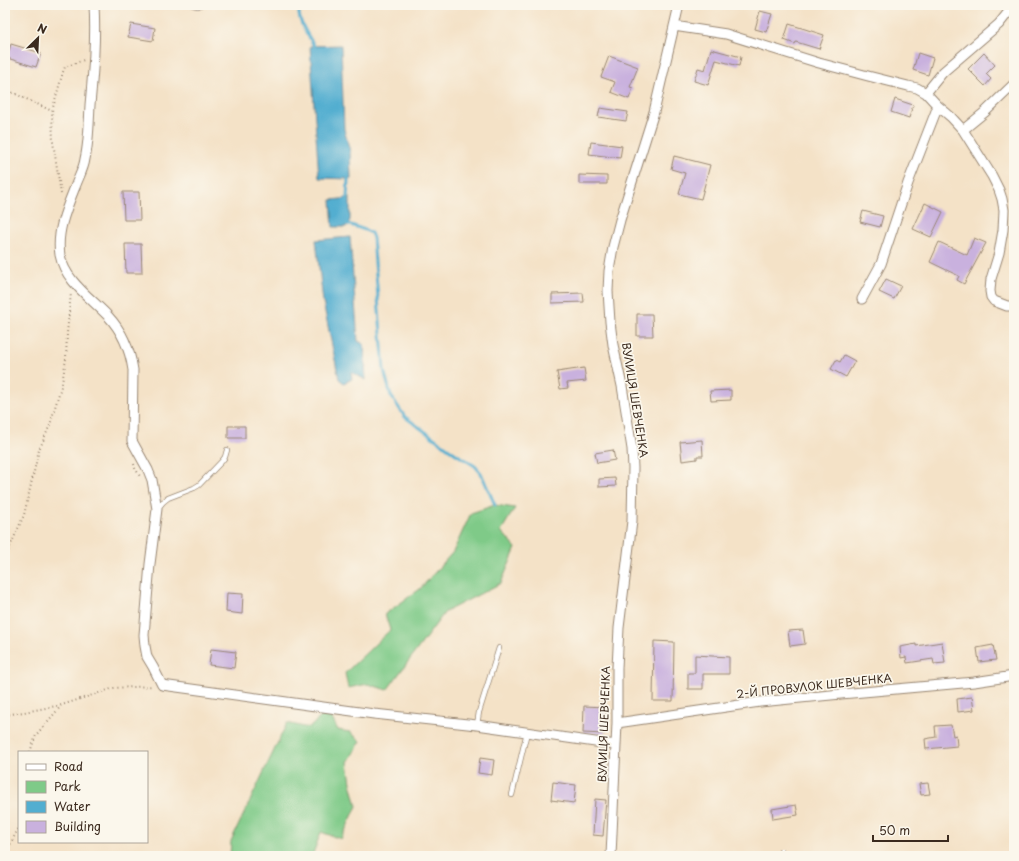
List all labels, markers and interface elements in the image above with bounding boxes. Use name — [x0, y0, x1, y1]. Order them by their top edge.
north arrow — [18, 18, 58, 58]
text: N — [35, 19, 50, 38]
street label: ВУЛИЦЯ ШЕВЧЕНКА — [618, 341, 653, 459]
street label: ВУЛИЦЯ ШЕВЧЕНКА — [593, 665, 614, 782]
street label: 2-Й ПРОВУЛОК ШЕВЧЕНКА — [735, 669, 893, 702]
legend — [18, 751, 148, 843]
text: Road — [54, 757, 83, 775]
text: Park — [54, 777, 81, 795]
text: Water — [54, 797, 91, 815]
text: Building — [54, 817, 101, 835]
scale bar — [873, 817, 948, 843]
text: 50 m — [879, 821, 910, 839]

